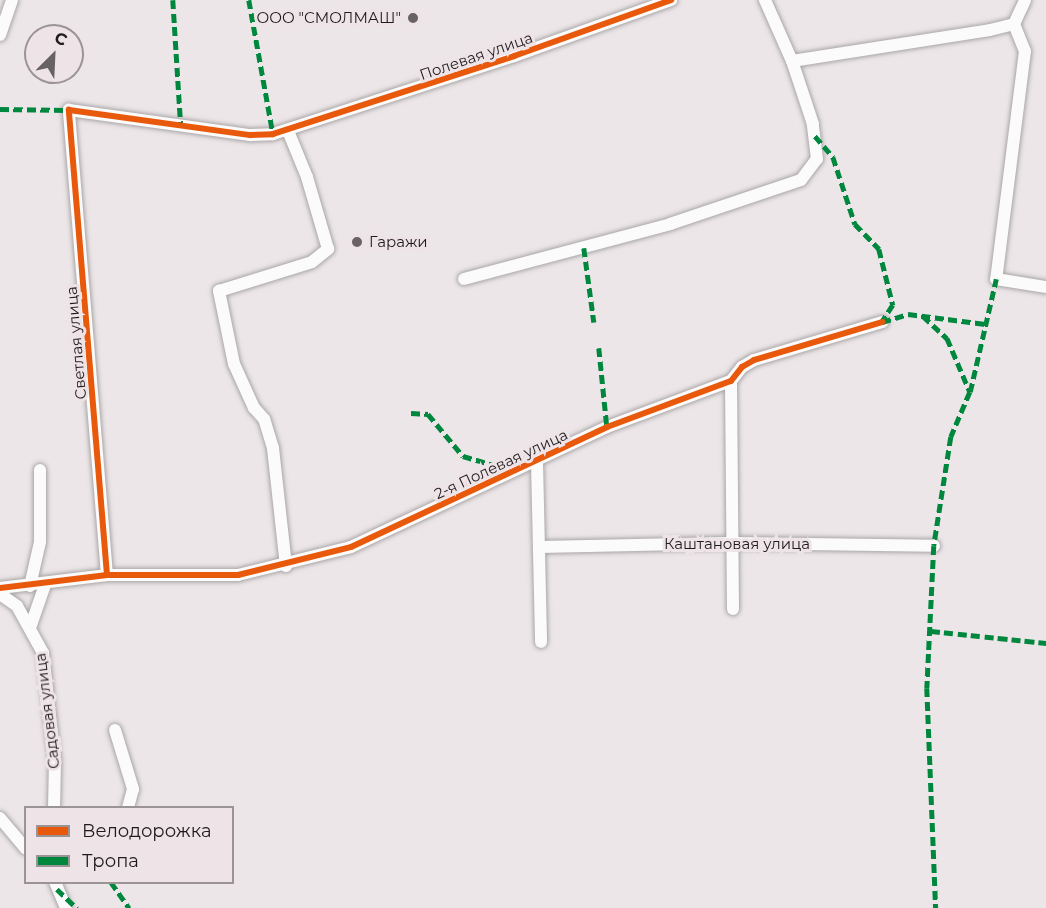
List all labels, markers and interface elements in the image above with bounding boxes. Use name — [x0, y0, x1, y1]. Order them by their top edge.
place label: ООО "СМОЛМАШ" — [256, 9, 401, 27]
marker: ООО "СМОЛМАШ" — [406, 11, 420, 25]
north arrow — [24, 24, 84, 84]
text: С — [52, 28, 70, 50]
street label: Полевая улица — [417, 28, 535, 84]
place label: Гаражи — [369, 233, 428, 251]
marker: Гаражи — [350, 235, 364, 249]
street label: Светлая улица — [62, 286, 90, 400]
street label: 2-я Полевая улица — [431, 425, 571, 503]
street label: Каштановая улица — [664, 535, 810, 553]
street label: Садовая улица — [31, 652, 63, 770]
legend — [24, 806, 234, 884]
text: Велодорожка — [82, 820, 211, 842]
text: Тропа — [82, 850, 139, 872]

